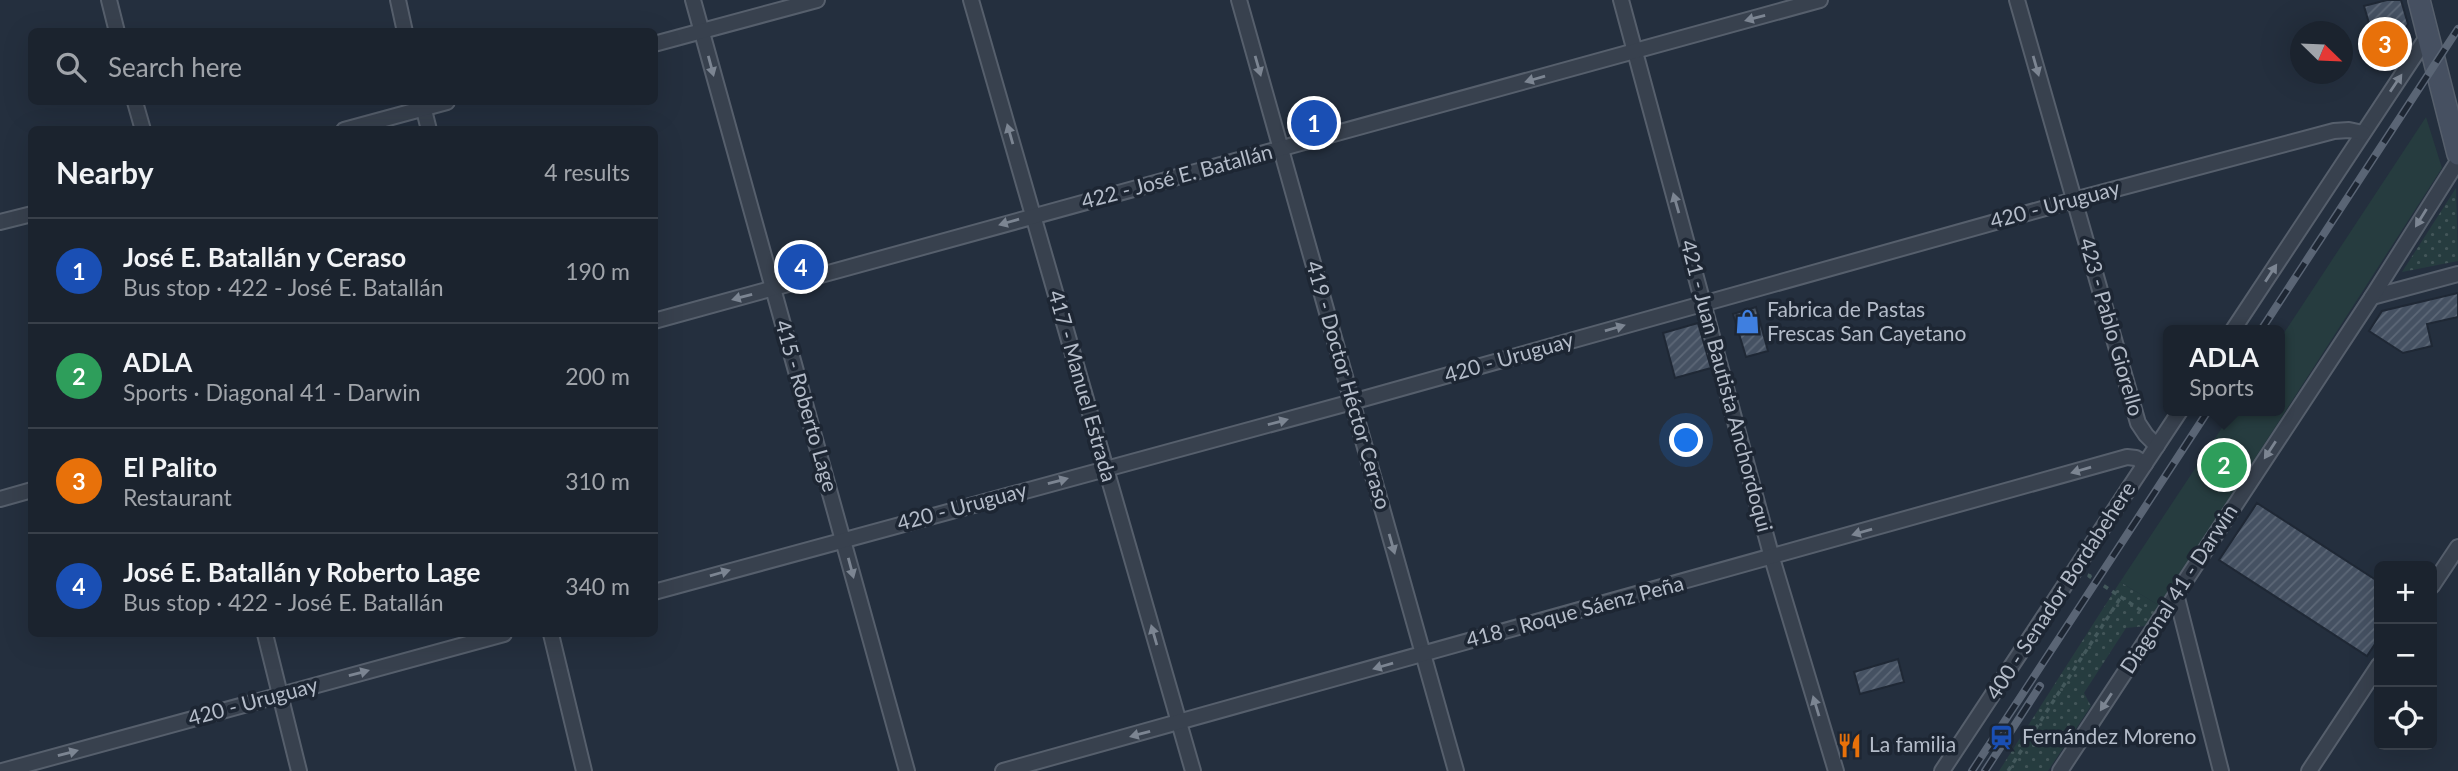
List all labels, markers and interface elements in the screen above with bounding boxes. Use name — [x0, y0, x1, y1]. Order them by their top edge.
one-way arrow — [1744, 13, 1766, 24]
pin: 3 — [2362, 18, 2408, 70]
north arrow — [2290, 21, 2353, 84]
search box — [28, 28, 658, 105]
icon: search — [52, 48, 90, 86]
text: Search here — [108, 51, 242, 83]
one-way arrow — [1253, 55, 1263, 76]
one-way arrow — [2032, 55, 2042, 76]
one-way arrow — [707, 56, 717, 77]
one-way arrow — [1524, 74, 1546, 85]
one-way arrow — [2389, 74, 2402, 93]
pin: 1 — [1291, 97, 1337, 149]
one-way arrow — [1004, 123, 1014, 144]
street label: 422 - José E. Batallán — [1078, 138, 1275, 213]
text: Nearby — [56, 154, 154, 190]
text: 4 results — [544, 158, 630, 186]
street label: 420 - Uruguay — [1987, 174, 2122, 233]
one-way arrow — [1671, 193, 1681, 214]
one-way arrow — [2415, 209, 2428, 228]
one-way arrow — [998, 218, 1019, 228]
street label: 423 - Pablo Giorello — [2075, 235, 2150, 419]
street label: 421 - Juan Bautista Anchordoqui — [1676, 237, 1779, 534]
text: José E. Batallán y Ceraso — [123, 241, 406, 273]
pin: 4 — [778, 241, 824, 293]
text: 1 — [72, 257, 86, 285]
text: 190 m — [565, 257, 630, 285]
street label: 419 - Doctor Héctor Ceraso — [1302, 257, 1397, 512]
one-way arrow — [2264, 263, 2277, 283]
text: Bus stop · 422 - José E. Batallán — [123, 273, 444, 301]
street label: 417 - Manuel Estrada — [1044, 287, 1123, 484]
one-way arrow — [731, 292, 753, 303]
place label: Fabrica de Pastas Frescas San Cayetano — [1767, 296, 1967, 345]
shop icon: Fabrica de Pastas Frescas San Cayetano — [1733, 308, 1761, 336]
street label: 415 - Roberto Lage — [771, 317, 844, 494]
one-way arrow — [1604, 322, 1625, 332]
popup — [2163, 325, 2285, 416]
street label: 420 - Uruguay — [1441, 326, 1576, 387]
text: ADLA — [2189, 341, 2259, 373]
text: ADLA — [123, 346, 192, 378]
text: 2 — [72, 362, 86, 390]
text: 200 m — [565, 362, 630, 390]
text: Sports — [2189, 373, 2254, 401]
text: Sports · Diagonal 41 - Darwin — [123, 378, 421, 406]
one-way arrow — [1267, 416, 1289, 427]
your location — [1669, 423, 1703, 457]
pin: 2 — [2201, 439, 2247, 491]
one-way arrow — [2264, 440, 2277, 460]
text: El Palito — [123, 451, 217, 483]
one-way arrow — [2070, 466, 2091, 476]
text: 3 — [72, 467, 86, 495]
text: 310 m — [565, 467, 630, 495]
street label: 420 - Uruguay — [894, 476, 1029, 535]
one-way arrow — [1048, 476, 1069, 486]
street label: 400 - Senador Bordabehere — [1980, 477, 2140, 704]
text: Restaurant — [123, 483, 232, 511]
street label: Diagonal 41 - Darwin — [2114, 499, 2242, 677]
one-way arrow — [1851, 528, 1872, 538]
one-way arrow — [1388, 534, 1398, 555]
text: José E. Batallán y Roberto Lage — [123, 556, 480, 588]
one-way arrow — [846, 557, 857, 579]
map controls — [2374, 561, 2437, 750]
button: + — [2374, 561, 2437, 624]
one-way arrow — [710, 568, 731, 578]
street label: 418 - Roque Sáenz Peña — [1463, 569, 1686, 652]
text: 4 — [72, 572, 86, 600]
text: 340 m — [565, 572, 630, 600]
text: Bus stop · 422 - José E. Batallán — [123, 588, 444, 616]
one-way arrow — [1148, 624, 1158, 645]
button: − — [2374, 624, 2437, 687]
one-way arrow — [1372, 661, 1393, 671]
one-way arrow — [348, 668, 369, 678]
street label: 420 - Uruguay — [185, 671, 320, 730]
button: locate — [2374, 687, 2437, 750]
one-way arrow — [2099, 692, 2112, 712]
one-way arrow — [1811, 695, 1821, 716]
station icon: Fernández Moreno — [1988, 723, 2016, 751]
place label: Fernández Moreno — [2022, 723, 2196, 748]
one-way arrow — [1129, 729, 1151, 740]
restaurant icon: La familia — [1835, 731, 1863, 759]
place label: La familia — [1869, 731, 1956, 756]
one-way arrow — [57, 747, 79, 758]

